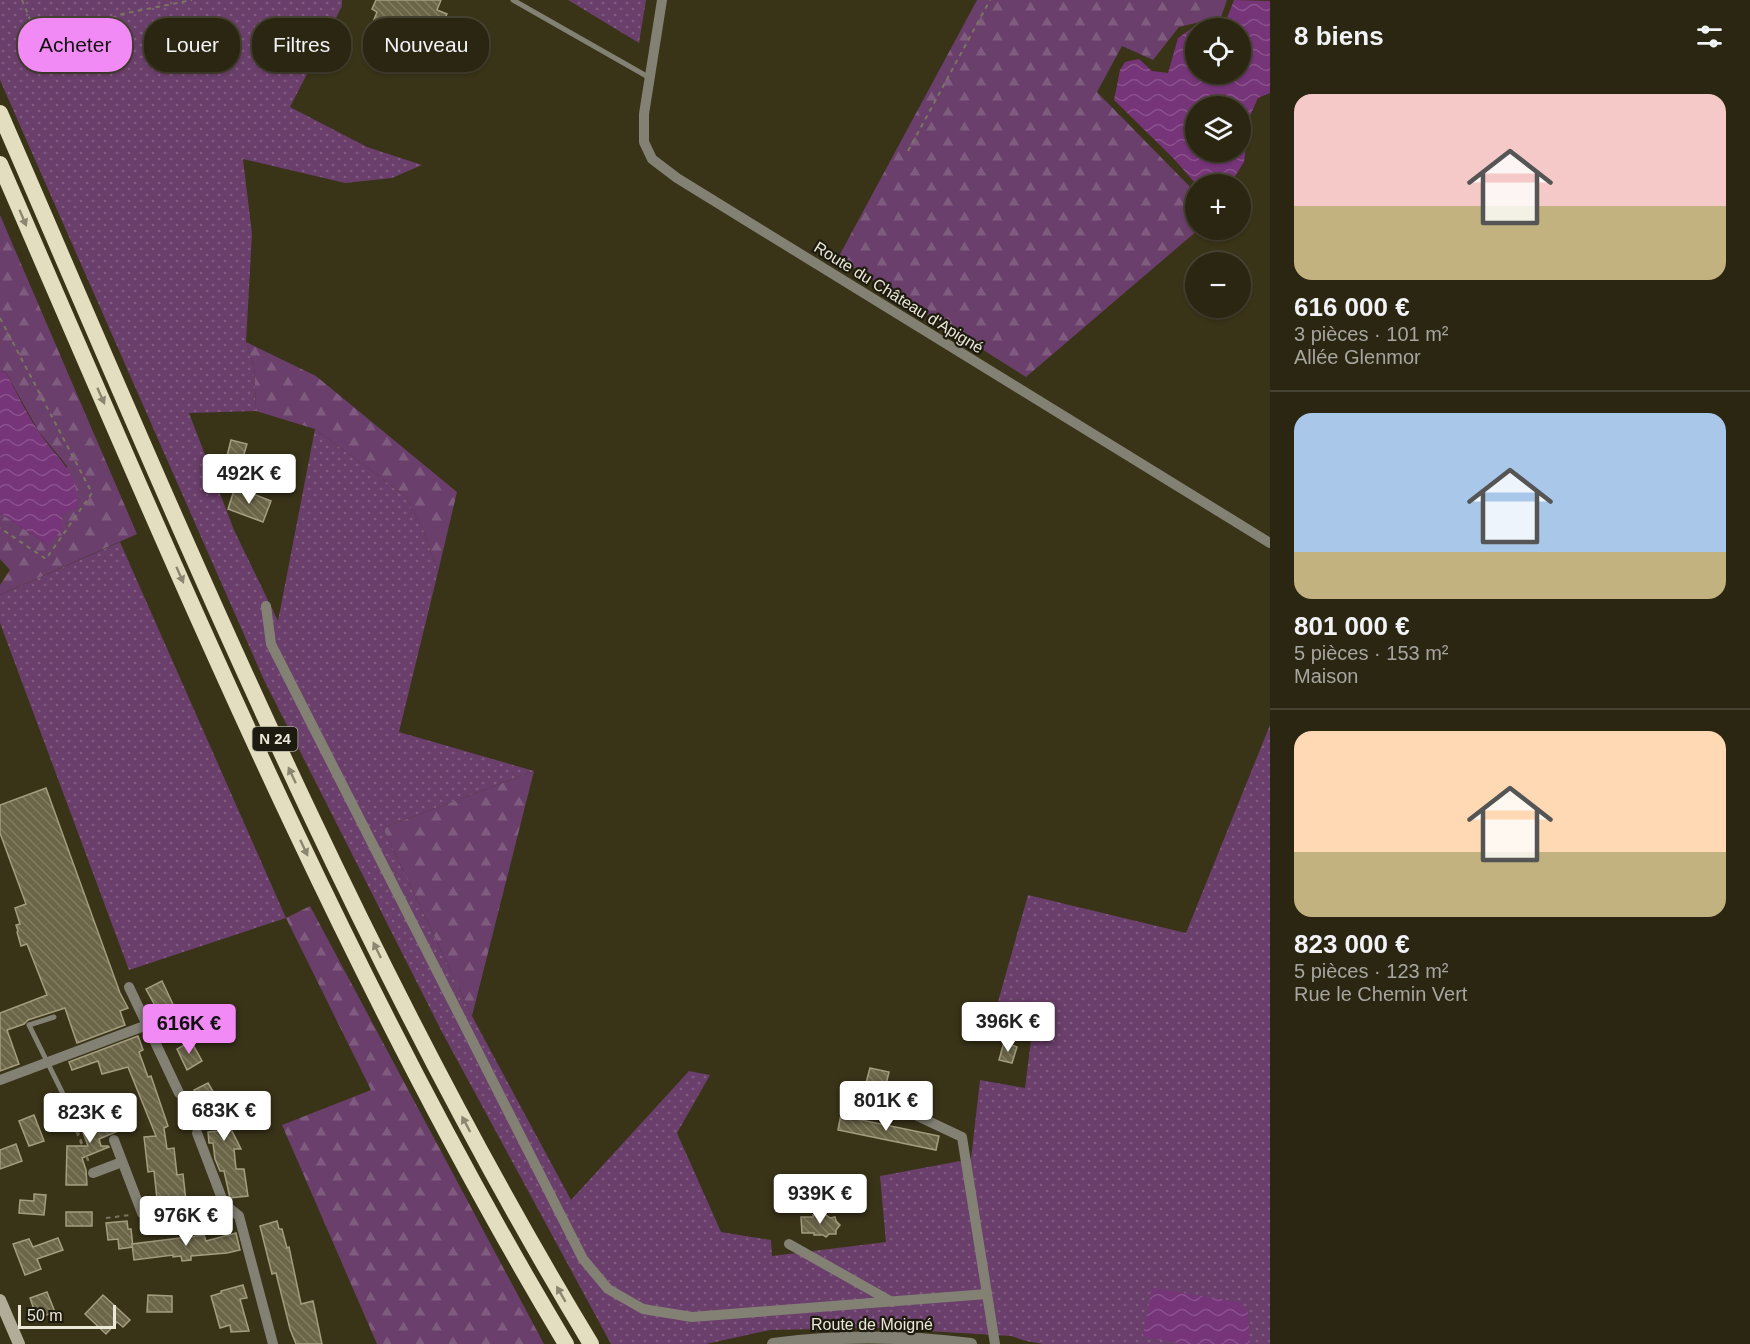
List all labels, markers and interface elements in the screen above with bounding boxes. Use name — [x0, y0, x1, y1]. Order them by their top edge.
chip: Acheter — [18, 18, 132, 72]
chip: Louer — [144, 18, 240, 72]
chip: Filtres — [252, 18, 351, 72]
chip: Nouveau — [363, 18, 489, 72]
map controls — [1185, 18, 1251, 318]
button: locate — [1185, 18, 1251, 84]
icon: filters — [1693, 20, 1726, 53]
text: 8 biens — [1294, 21, 1384, 51]
button: layers — [1185, 96, 1251, 162]
icon: home — [1456, 133, 1564, 241]
button: + — [1185, 174, 1251, 240]
one-way arrow — [18, 209, 28, 227]
street label: Route du Château d'Apigné — [811, 238, 986, 357]
button: − — [1185, 252, 1251, 318]
text: 616 000 € — [1294, 292, 1410, 322]
text: 3 pièces · 101 m² — [1294, 323, 1449, 345]
text: Allée Glenmor — [1294, 346, 1421, 368]
one-way arrow — [96, 388, 106, 406]
icon: home — [1456, 452, 1564, 560]
pin: 492K € — [200, 454, 298, 505]
text: 492K € — [217, 462, 281, 484]
one-way arrow — [175, 566, 184, 583]
text: 801 000 € — [1294, 611, 1410, 641]
text: 5 pièces · 153 m² — [1294, 642, 1449, 664]
text: Maison — [1294, 665, 1358, 687]
road number: N 24 — [252, 727, 298, 751]
one-way arrow — [286, 766, 296, 784]
icon: home — [1456, 770, 1564, 878]
one-way arrow — [299, 839, 308, 856]
text: 823 000 € — [1294, 929, 1410, 959]
one-way arrow — [372, 942, 382, 959]
text: 5 pièces · 123 m² — [1294, 960, 1449, 982]
text: Rue le Chemin Vert — [1294, 983, 1467, 1005]
pin: 396K € — [959, 1002, 1057, 1053]
pin: 616K € — [140, 1004, 238, 1055]
text: 396K € — [976, 1010, 1040, 1032]
text: 616K € — [157, 1012, 221, 1034]
pin: 801K € — [837, 1081, 935, 1132]
text: 801K € — [854, 1089, 918, 1111]
pin: 683K € — [175, 1091, 273, 1142]
pin: 823K € — [41, 1093, 139, 1144]
text: 683K € — [192, 1099, 256, 1121]
text: 823K € — [58, 1101, 122, 1123]
one-way arrow — [461, 1115, 471, 1132]
pin: 939K € — [771, 1174, 869, 1225]
text: 939K € — [788, 1182, 852, 1204]
pin: 976K € — [137, 1196, 235, 1247]
text: 976K € — [154, 1204, 218, 1226]
one-way arrow — [556, 1286, 567, 1302]
scale bar — [18, 1302, 116, 1330]
text: 50 m — [27, 1307, 63, 1324]
street label: Route de Moigné — [811, 1316, 933, 1333]

